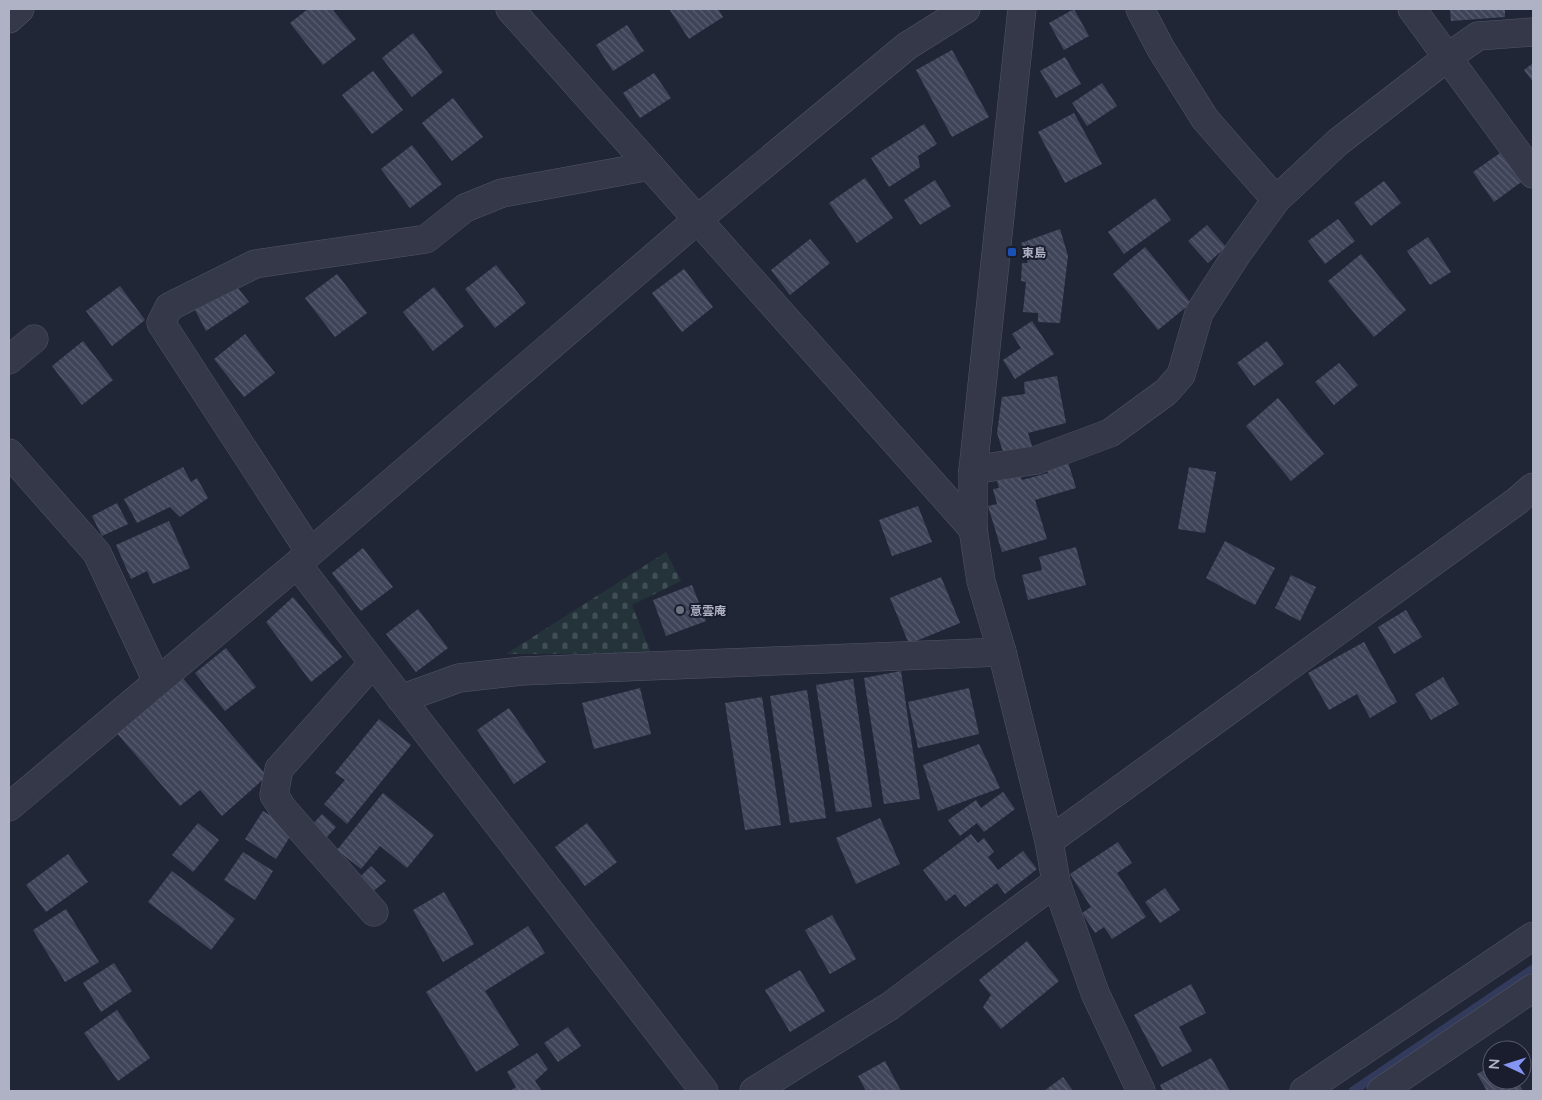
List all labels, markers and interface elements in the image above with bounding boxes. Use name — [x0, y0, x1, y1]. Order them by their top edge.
place label: 東島 — [1022, 245, 1046, 260]
marker: 東島 — [1006, 246, 1018, 258]
place label: 意雲庵 — [690, 603, 726, 618]
marker: 意雲庵 — [674, 604, 686, 616]
north arrow — [1482, 1040, 1532, 1090]
text: N — [1485, 1058, 1502, 1070]

